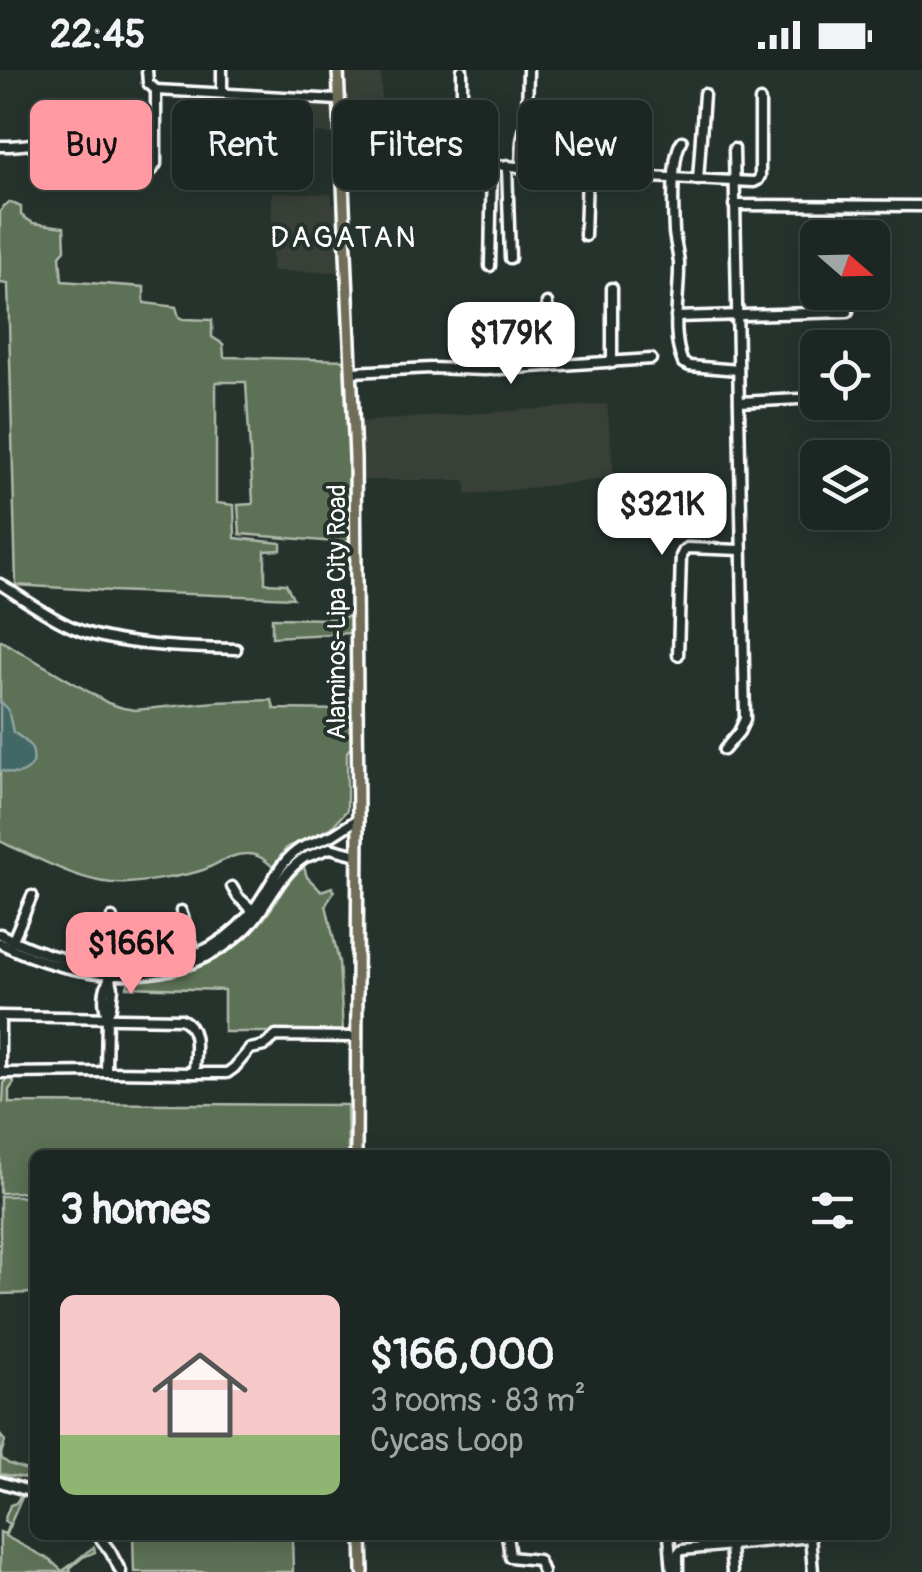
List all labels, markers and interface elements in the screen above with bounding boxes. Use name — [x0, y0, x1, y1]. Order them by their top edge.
text: 22:45 — [50, 11, 145, 59]
chip: Buy — [30, 100, 152, 190]
chip: Rent — [172, 100, 313, 190]
chip: Filters — [333, 100, 498, 190]
chip: New — [518, 100, 652, 190]
district label: DAGATAN — [270, 219, 418, 256]
north arrow — [800, 220, 890, 310]
map controls — [800, 220, 890, 530]
pin: $179K — [441, 302, 581, 387]
text: $179K — [470, 314, 552, 354]
button: locate — [800, 330, 890, 420]
button: layers — [800, 440, 890, 530]
pin: $321K — [592, 473, 732, 558]
street label: Alaminos-Lipa City Road — [322, 484, 353, 740]
text: $321K — [620, 485, 704, 525]
pin: $166K — [61, 912, 201, 997]
text: $166K — [88, 924, 174, 964]
icon: filters — [805, 1183, 860, 1238]
text: 3 homes — [60, 1184, 210, 1236]
text: $166,000 — [370, 1329, 555, 1381]
icon: home — [140, 1335, 260, 1455]
text: 3 rooms · 83 m² — [370, 1381, 586, 1421]
text: Cycas Loop — [370, 1421, 524, 1461]

